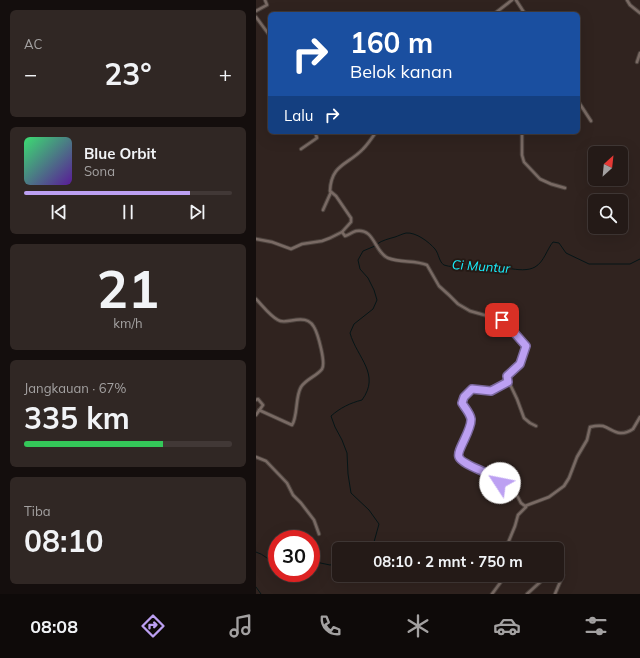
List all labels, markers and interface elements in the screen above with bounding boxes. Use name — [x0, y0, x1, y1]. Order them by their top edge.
text: 160 m — [350, 25, 433, 60]
icon: right — [284, 28, 336, 80]
text: AC — [24, 36, 42, 52]
text: 23° — [104, 55, 152, 93]
text: − — [24, 60, 37, 88]
text: + — [219, 60, 232, 88]
text: Belok kanan — [350, 60, 452, 83]
icon: right — [321, 104, 343, 126]
text: Lalu — [284, 106, 313, 125]
text: Blue Orbit — [84, 144, 156, 163]
north arrow — [588, 146, 628, 186]
map controls — [588, 146, 628, 234]
text: Sona — [84, 163, 115, 179]
button: search — [588, 194, 628, 234]
icon: previous — [48, 201, 70, 223]
icon: pause — [117, 201, 139, 223]
icon: next — [186, 201, 208, 223]
text: 21 — [97, 256, 159, 321]
water label: Ci Muntur — [451, 256, 512, 276]
pin — [485, 303, 519, 337]
icon: arrive — [491, 309, 513, 331]
text: km/h — [113, 315, 143, 331]
text: Jangkauan · 67% — [24, 380, 126, 396]
text: 335 km — [24, 399, 130, 437]
position arrow — [479, 462, 521, 504]
text: Tiba — [24, 503, 51, 519]
text: 08:10 — [24, 522, 103, 560]
speed limit sign: 30 — [268, 530, 320, 582]
text: 08:10 · 2 mnt · 750 m — [373, 552, 523, 571]
icon: directions — [139, 612, 167, 640]
icon: music — [227, 612, 255, 640]
icon: phone — [316, 612, 344, 640]
icon: climate — [404, 612, 432, 640]
icon: car — [493, 612, 521, 640]
icon: filters — [582, 612, 610, 640]
text: 08:08 — [30, 615, 78, 638]

